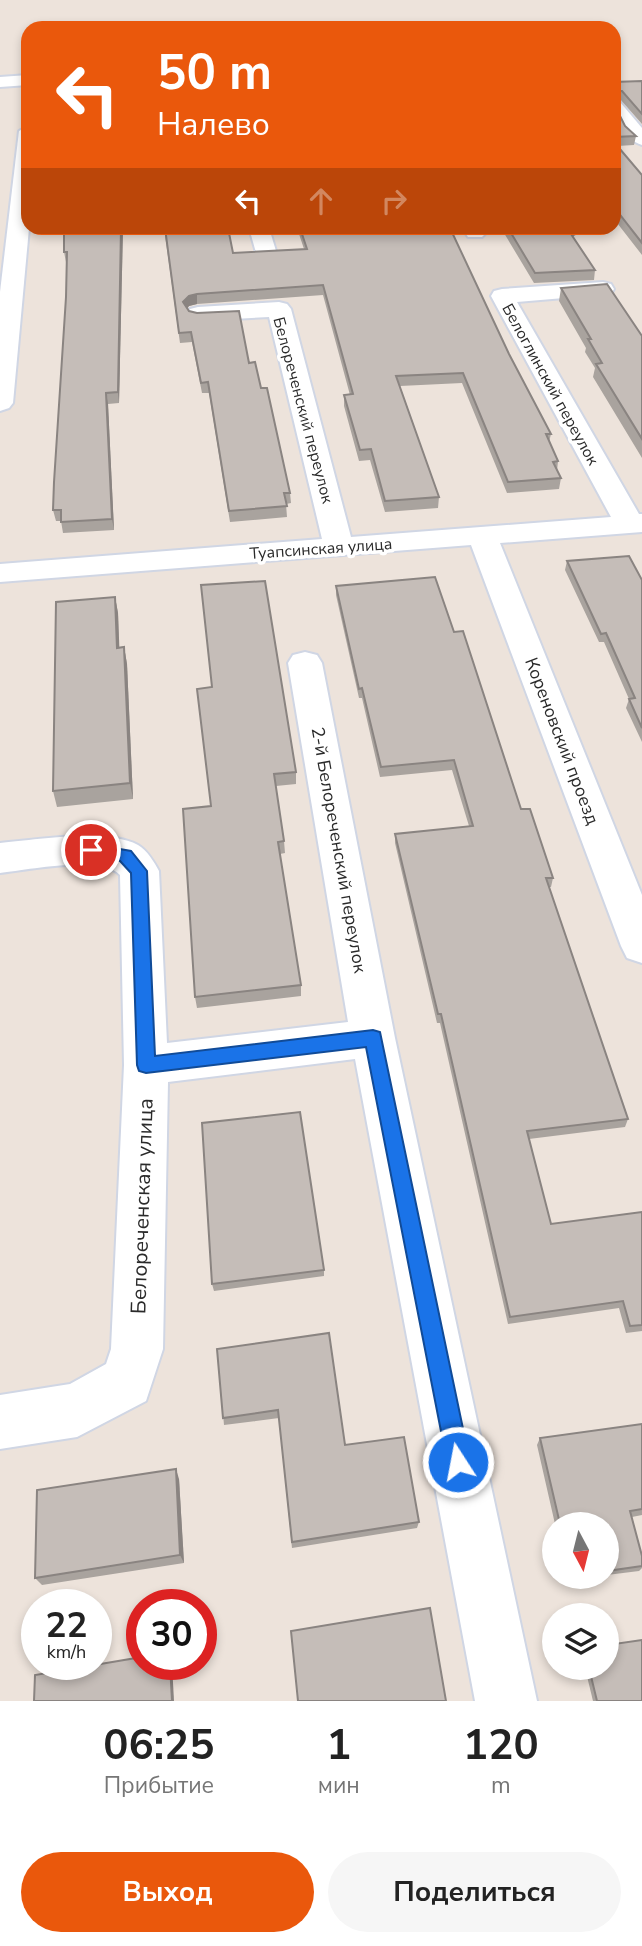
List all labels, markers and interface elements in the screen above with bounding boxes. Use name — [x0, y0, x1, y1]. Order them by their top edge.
text: 50 m — [157, 39, 272, 106]
icon: left — [42, 49, 133, 140]
text: Налево — [157, 103, 270, 146]
icon: left — [229, 182, 267, 220]
icon: ahead — [302, 182, 340, 220]
icon: right — [375, 182, 413, 220]
street label: Белоглинский переулок — [497, 300, 604, 470]
street label: Белореченский переулок — [268, 315, 339, 506]
street label: Туапсинская улица — [249, 533, 393, 565]
street label: Кореновский проезд — [519, 654, 605, 828]
street label: 2-й Белореченский переулок — [306, 725, 373, 975]
pin — [61, 820, 121, 880]
icon: arrive — [72, 831, 110, 869]
street label: Белореченская улица — [124, 1098, 160, 1314]
position arrow — [421, 1425, 495, 1499]
north arrow — [542, 1512, 620, 1589]
map controls — [542, 1512, 619, 1680]
speed limit sign: 30 — [126, 1589, 217, 1680]
text: 22 — [45, 1602, 88, 1649]
button: layers — [542, 1603, 619, 1680]
text: km/h — [47, 1640, 86, 1664]
text: 06:25 — [103, 1717, 214, 1774]
text: 1 — [326, 1717, 351, 1774]
text: 120 — [463, 1717, 539, 1774]
text: Прибытие — [104, 1770, 214, 1801]
text: мин — [318, 1770, 360, 1801]
text: m — [491, 1770, 511, 1801]
button: Выход — [21, 1852, 314, 1932]
button: Поделиться — [328, 1852, 621, 1932]

